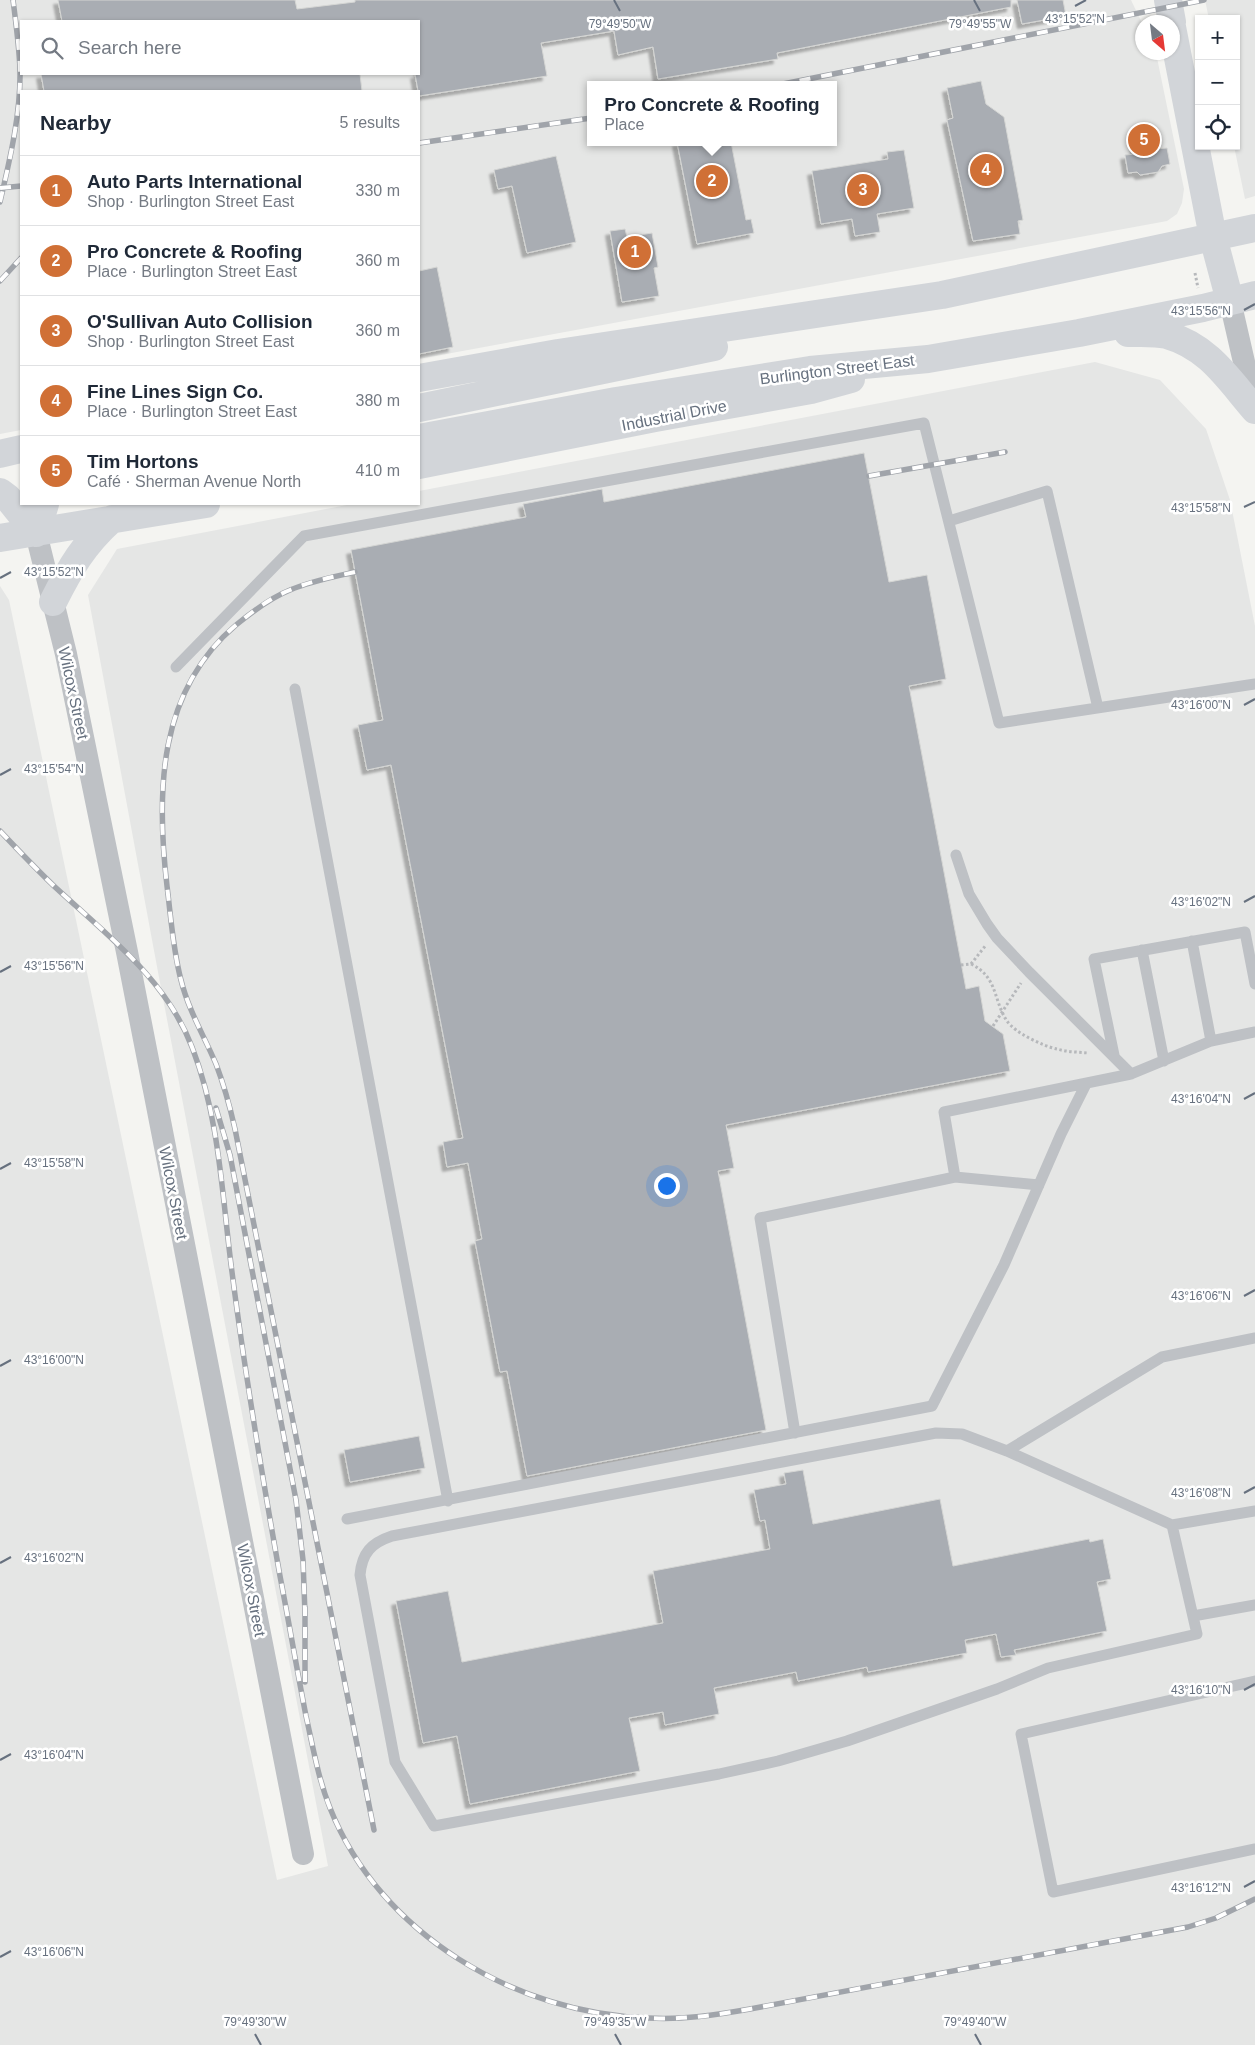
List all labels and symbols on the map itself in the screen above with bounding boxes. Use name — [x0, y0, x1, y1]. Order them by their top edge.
text: 43°15'52"N — [1045, 12, 1105, 26]
north arrow — [1135, 15, 1180, 60]
text: 79°49'50"W — [589, 17, 652, 31]
text: 79°49'55"W — [949, 17, 1012, 31]
pin: 5 — [1128, 121, 1160, 159]
pin: 4 — [970, 151, 1002, 189]
pin: 2 — [696, 162, 728, 200]
pin: 3 — [847, 171, 879, 209]
pin: 1 — [619, 233, 651, 271]
text: 43°15'56"N — [1171, 304, 1231, 318]
street label: Burlington Street East — [759, 352, 916, 387]
street label: Industrial Drive — [620, 397, 728, 434]
text: 43°15'58"N — [1171, 501, 1231, 515]
text: 43°15'52"N — [24, 565, 84, 579]
street label: Wilcox Street — [55, 645, 92, 742]
text: 43°16'00"N — [1171, 698, 1231, 712]
text: 43°15'54"N — [24, 762, 84, 776]
text: 43°16'02"N — [1171, 895, 1231, 909]
text: 43°15'56"N — [24, 959, 84, 973]
text: 43°16'04"N — [1171, 1092, 1231, 1106]
street label: Wilcox Street — [156, 1145, 191, 1242]
text: 43°15'58"N — [24, 1156, 84, 1170]
your location — [654, 1173, 680, 1199]
text: 43°16'06"N — [1171, 1289, 1231, 1303]
text: 43°16'00"N — [24, 1353, 84, 1367]
text: 43°16'08"N — [1171, 1486, 1231, 1500]
street label: Wilcox Street — [234, 1542, 269, 1639]
text: 43°16'02"N — [24, 1551, 84, 1565]
text: 43°16'10"N — [1171, 1683, 1231, 1697]
text: 43°16'04"N — [24, 1748, 84, 1762]
text: 43°16'12"N — [1171, 1881, 1231, 1895]
text: 43°16'06"N — [24, 1945, 84, 1959]
text: 79°49'30"W — [224, 2015, 287, 2029]
text: 79°49'35"W — [584, 2015, 647, 2029]
text: 79°49'40"W — [944, 2015, 1007, 2029]

